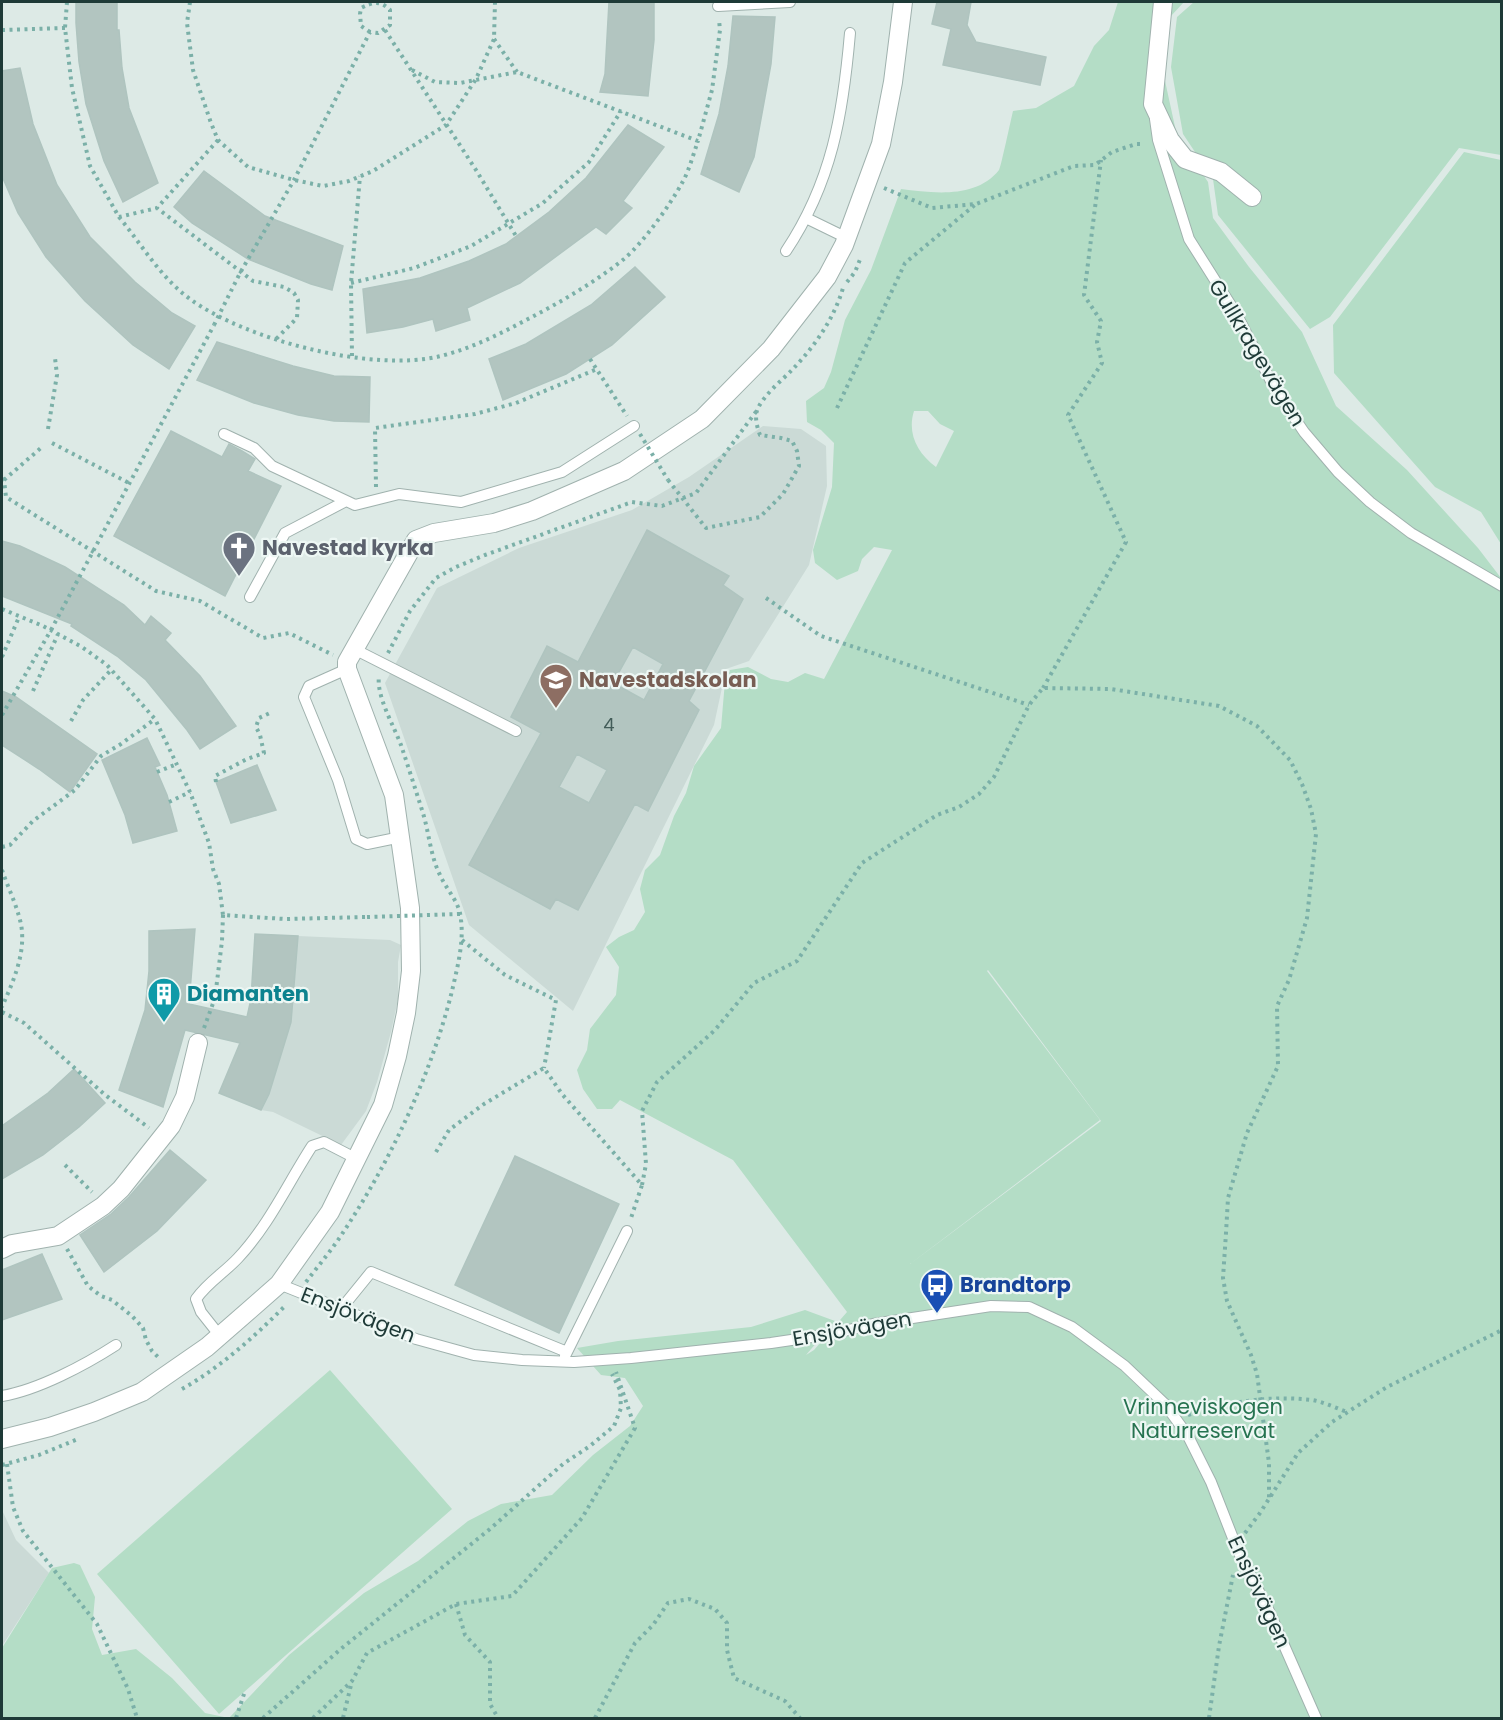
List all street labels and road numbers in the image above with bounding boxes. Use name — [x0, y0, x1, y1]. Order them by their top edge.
street label: Gullkragevägen — [1202, 274, 1313, 432]
street label: Ensjövägen — [297, 1279, 420, 1350]
street label: Ensjövägen — [790, 1304, 914, 1353]
street label: Ensjövägen — [1221, 1531, 1298, 1653]

